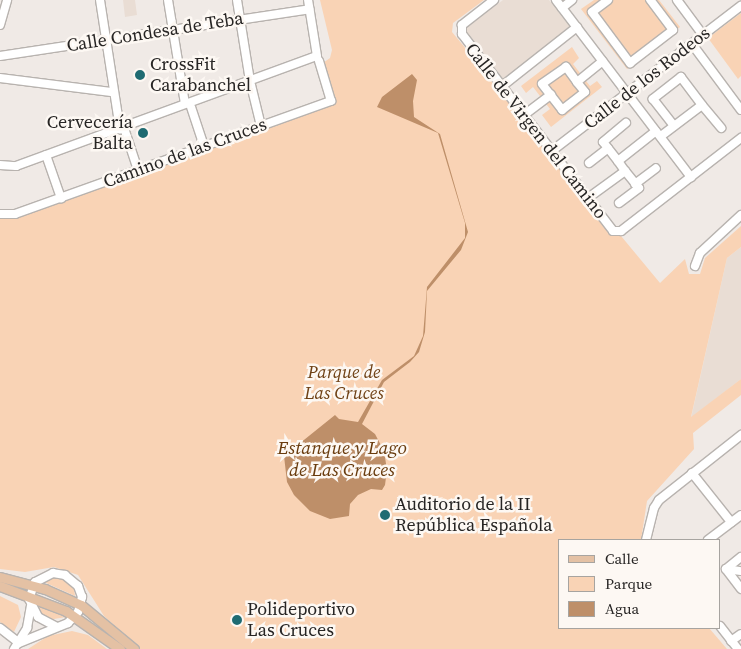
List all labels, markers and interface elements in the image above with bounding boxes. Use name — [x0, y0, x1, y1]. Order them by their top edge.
street label: Calle Condesa de Teba — [65, 7, 245, 57]
street label: Calle de los Rodeos — [580, 22, 714, 134]
street label: Calle de Virgen del Camino — [461, 39, 611, 223]
place label: CrossFit Carabanchel — [150, 54, 251, 96]
marker: CrossFit Carabanchel — [134, 69, 146, 81]
place label: Cervecería Balta — [47, 112, 133, 154]
street label: Camino de las Cruces — [100, 113, 270, 193]
marker: Cervecería Balta — [137, 127, 149, 139]
park label: Parque de Las Cruces — [304, 362, 384, 404]
water label: Estanque y Lago de Las Cruces — [277, 437, 407, 481]
place label: Auditorio de la II República Española — [395, 494, 552, 536]
marker: Auditorio de la II República Española — [379, 509, 391, 521]
legend — [558, 539, 721, 629]
text: Calle — [605, 548, 639, 569]
text: Parque — [605, 573, 652, 594]
text: Agua — [605, 598, 639, 619]
place label: Polideportivo Las Cruces — [247, 599, 355, 642]
marker: Polideportivo Las Cruces — [231, 614, 243, 626]

